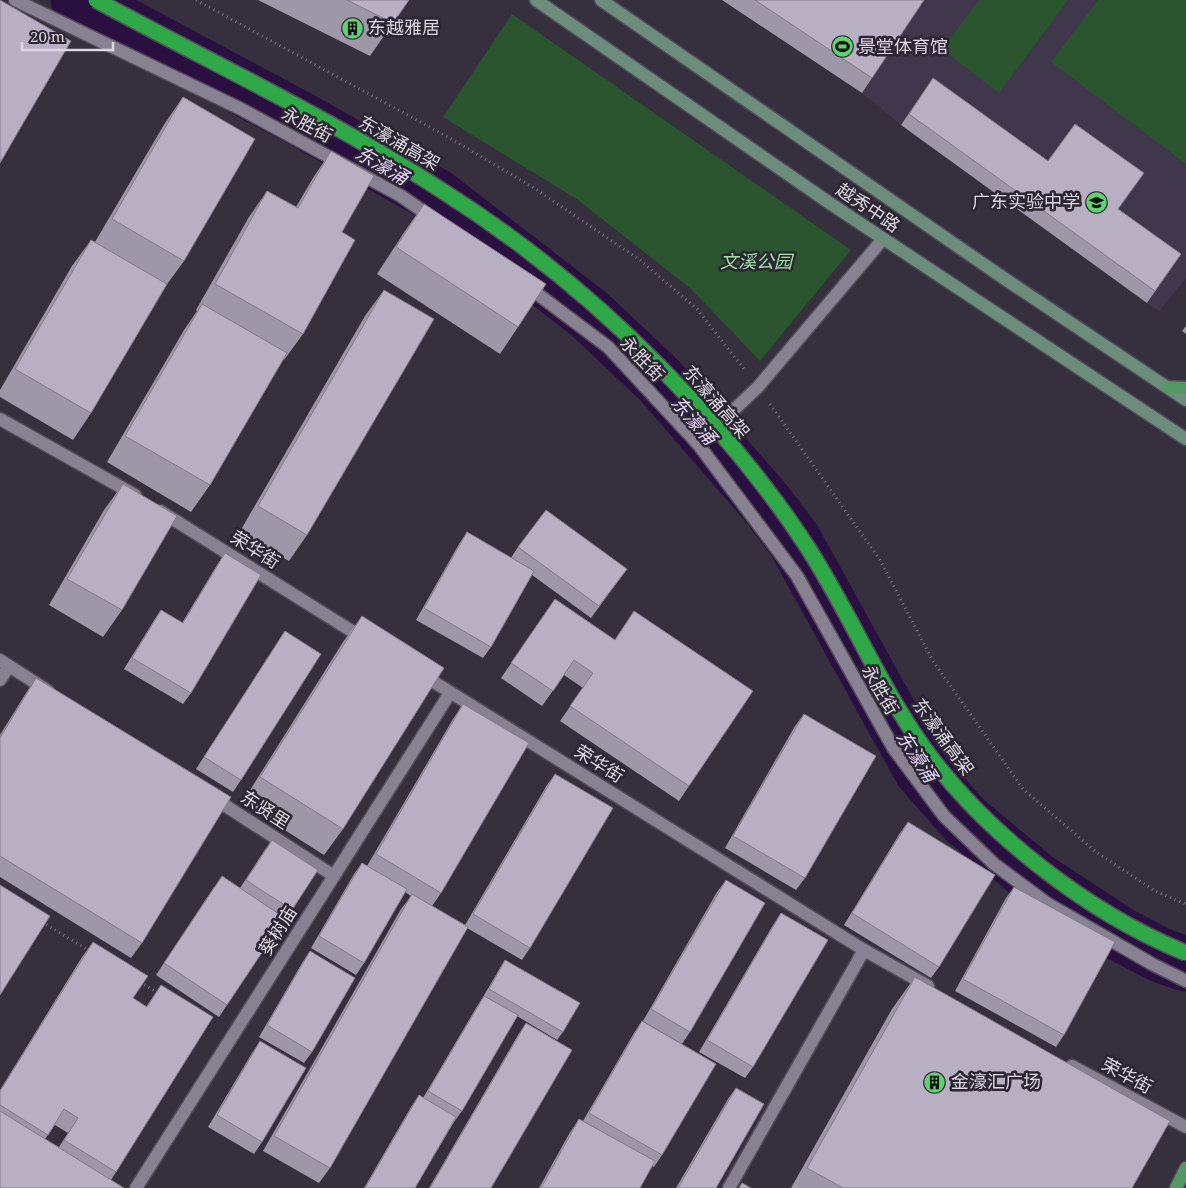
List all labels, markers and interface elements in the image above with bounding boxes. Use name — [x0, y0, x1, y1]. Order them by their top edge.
place label: 东越雅居 — [368, 15, 440, 39]
building icon: 东越雅居 — [340, 16, 364, 40]
scale bar — [22, 20, 114, 52]
text: 20 m — [30, 26, 65, 46]
place label: 景堂体育馆 — [858, 34, 948, 58]
sports icon: 景堂体育馆 — [830, 35, 854, 59]
street label: 永胜街 — [278, 101, 337, 147]
street label: 东濠涌高架 — [355, 111, 443, 175]
water label: 东濠涌 — [352, 141, 412, 189]
street label: 越秀中路 — [832, 177, 905, 237]
place label: 广东实验中学 — [972, 189, 1080, 213]
school or university icon: 广东实验中学 — [1084, 190, 1108, 214]
park label: 文溪公园 — [720, 249, 795, 273]
street label: 永胜街 — [615, 331, 670, 386]
street label: 东濠涌高架 — [678, 361, 754, 443]
water label: 东濠涌 — [667, 391, 721, 449]
street label: 荣华街 — [226, 525, 285, 574]
street label: 永胜街 — [857, 660, 905, 719]
street label: 东濠涌高架 — [908, 694, 978, 780]
water label: 东濠涌 — [892, 726, 942, 786]
street label: 荣华街 — [570, 739, 629, 788]
street label: 东贤里 — [236, 784, 295, 834]
street label: 葵树庙 — [253, 901, 302, 960]
street label: 荣华街 — [1098, 1052, 1157, 1098]
place label: 金濠汇广场 — [951, 1069, 1041, 1093]
building icon: 金濠汇广场 — [923, 1070, 947, 1094]

